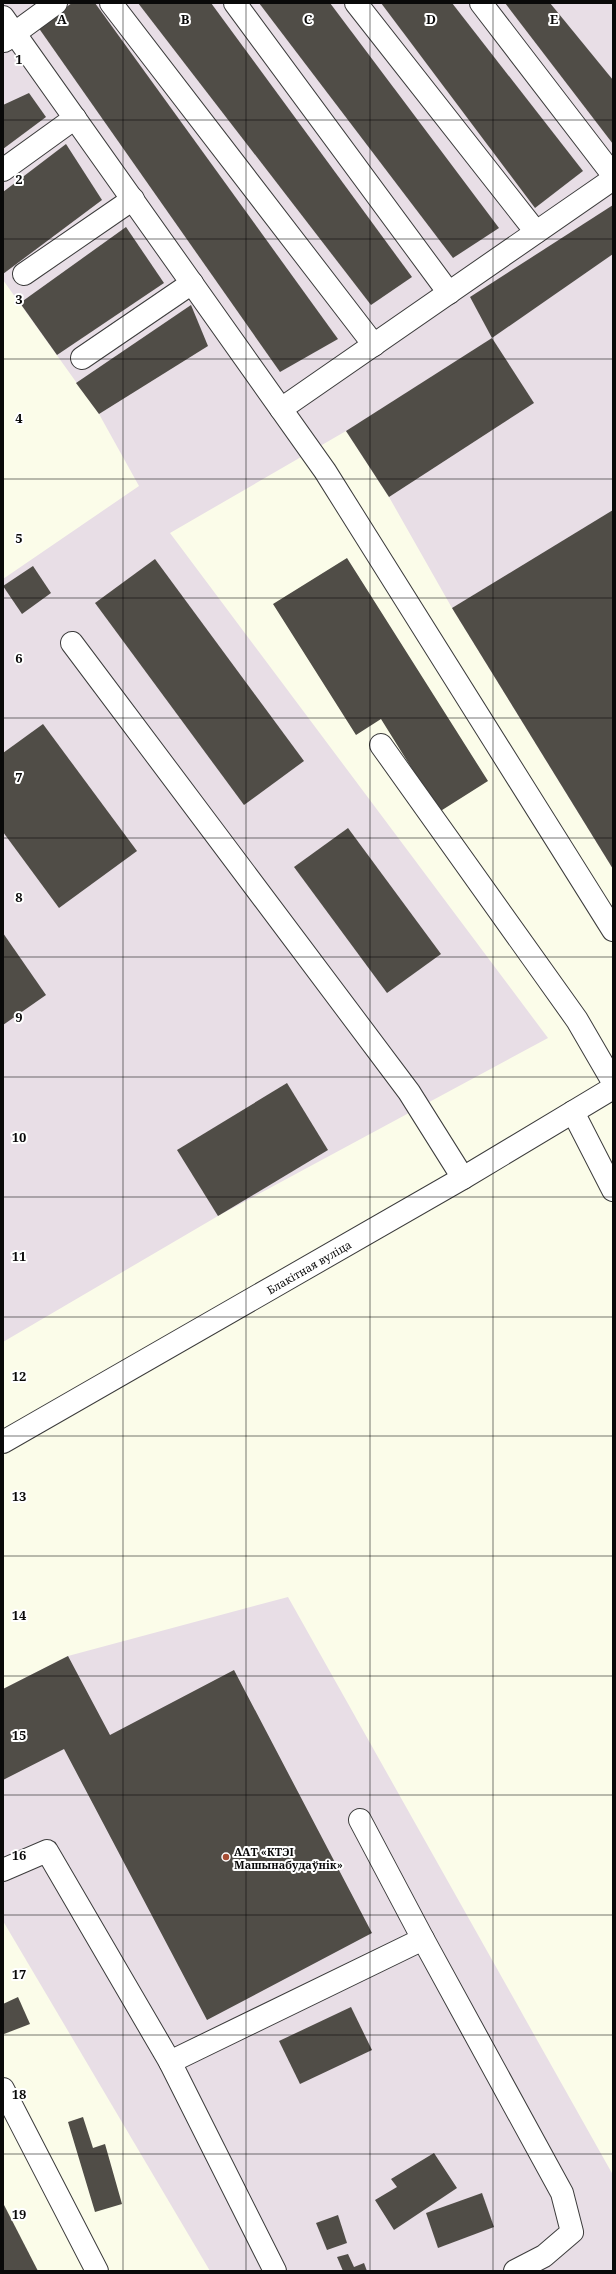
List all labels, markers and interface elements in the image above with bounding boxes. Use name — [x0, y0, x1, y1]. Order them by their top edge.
text: A — [57, 10, 67, 28]
text: B — [181, 10, 190, 28]
text: C — [304, 10, 313, 28]
text: D — [426, 10, 436, 28]
text: E — [550, 10, 559, 28]
text: 1 — [15, 50, 23, 68]
text: 2 — [15, 170, 23, 188]
text: 3 — [15, 290, 23, 308]
text: 4 — [15, 409, 23, 427]
text: 5 — [15, 529, 23, 547]
text: 6 — [15, 649, 23, 667]
text: 7 — [15, 768, 23, 786]
text: 8 — [15, 888, 23, 906]
text: 9 — [15, 1008, 23, 1026]
text: 10 — [12, 1128, 26, 1146]
street label: Блакітная вуліца — [264, 1237, 354, 1297]
text: 11 — [12, 1247, 26, 1265]
text: 12 — [12, 1367, 26, 1385]
text: 13 — [12, 1487, 26, 1505]
text: 14 — [12, 1606, 27, 1624]
text: 15 — [12, 1726, 26, 1744]
place label: ААТ «КТЭІ Машынабудаўнік» — [234, 1844, 343, 1872]
text: 16 — [12, 1846, 26, 1864]
marker: ААТ «КТЭІ Машынабудаўнік» — [221, 1852, 231, 1862]
text: 17 — [12, 1965, 26, 1983]
text: 18 — [12, 2085, 26, 2103]
text: 19 — [12, 2205, 26, 2223]

